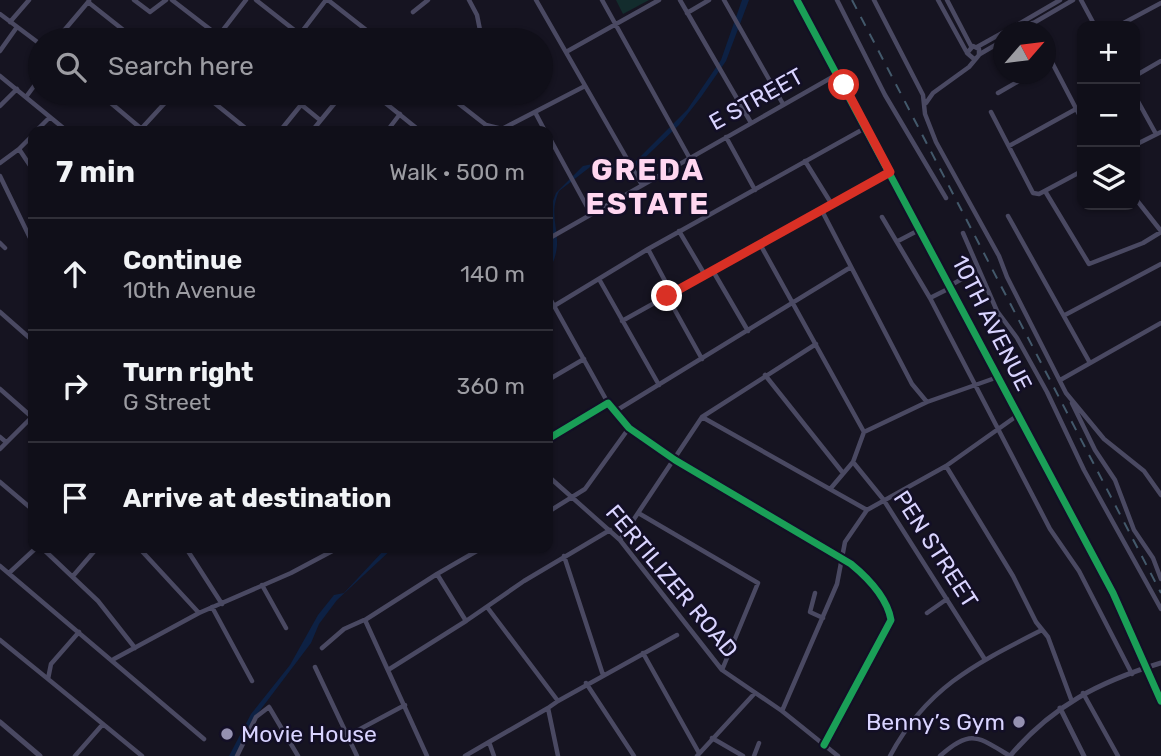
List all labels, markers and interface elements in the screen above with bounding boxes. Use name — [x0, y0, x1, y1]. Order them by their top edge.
north arrow — [993, 21, 1056, 84]
map controls — [1077, 21, 1140, 210]
button: + — [1077, 21, 1140, 84]
search box — [28, 28, 553, 105]
icon: search — [52, 48, 90, 86]
text: Search here — [108, 51, 254, 82]
street label: E STREET — [704, 62, 808, 136]
route start — [828, 69, 859, 100]
button: − — [1077, 84, 1140, 147]
button: layers — [1077, 147, 1140, 210]
district label: GREDA ESTATE — [585, 152, 711, 222]
text: 7 min — [56, 154, 135, 190]
text: Walk · 500 m — [389, 158, 525, 186]
text: Continue — [123, 245, 242, 276]
street label: 10TH AVENUE — [946, 251, 1038, 395]
icon: ahead — [56, 255, 94, 293]
text: 140 m — [460, 260, 525, 288]
text: 10th Avenue — [123, 276, 256, 304]
route end — [651, 280, 682, 311]
text: Turn right — [123, 357, 253, 388]
icon: right — [56, 367, 94, 405]
text: 360 m — [457, 372, 525, 400]
text: G Street — [123, 388, 211, 416]
icon: arrive — [56, 479, 94, 517]
text: Arrive at destination — [123, 483, 391, 514]
street label: PEN STREET — [888, 485, 984, 613]
street label: FERTILIZER ROAD — [600, 499, 744, 663]
place label: Benny’s Gym — [866, 708, 1005, 736]
marker: Benny’s Gym — [1011, 714, 1027, 730]
place label: Movie House — [241, 720, 377, 748]
marker: Movie House — [219, 726, 235, 742]

